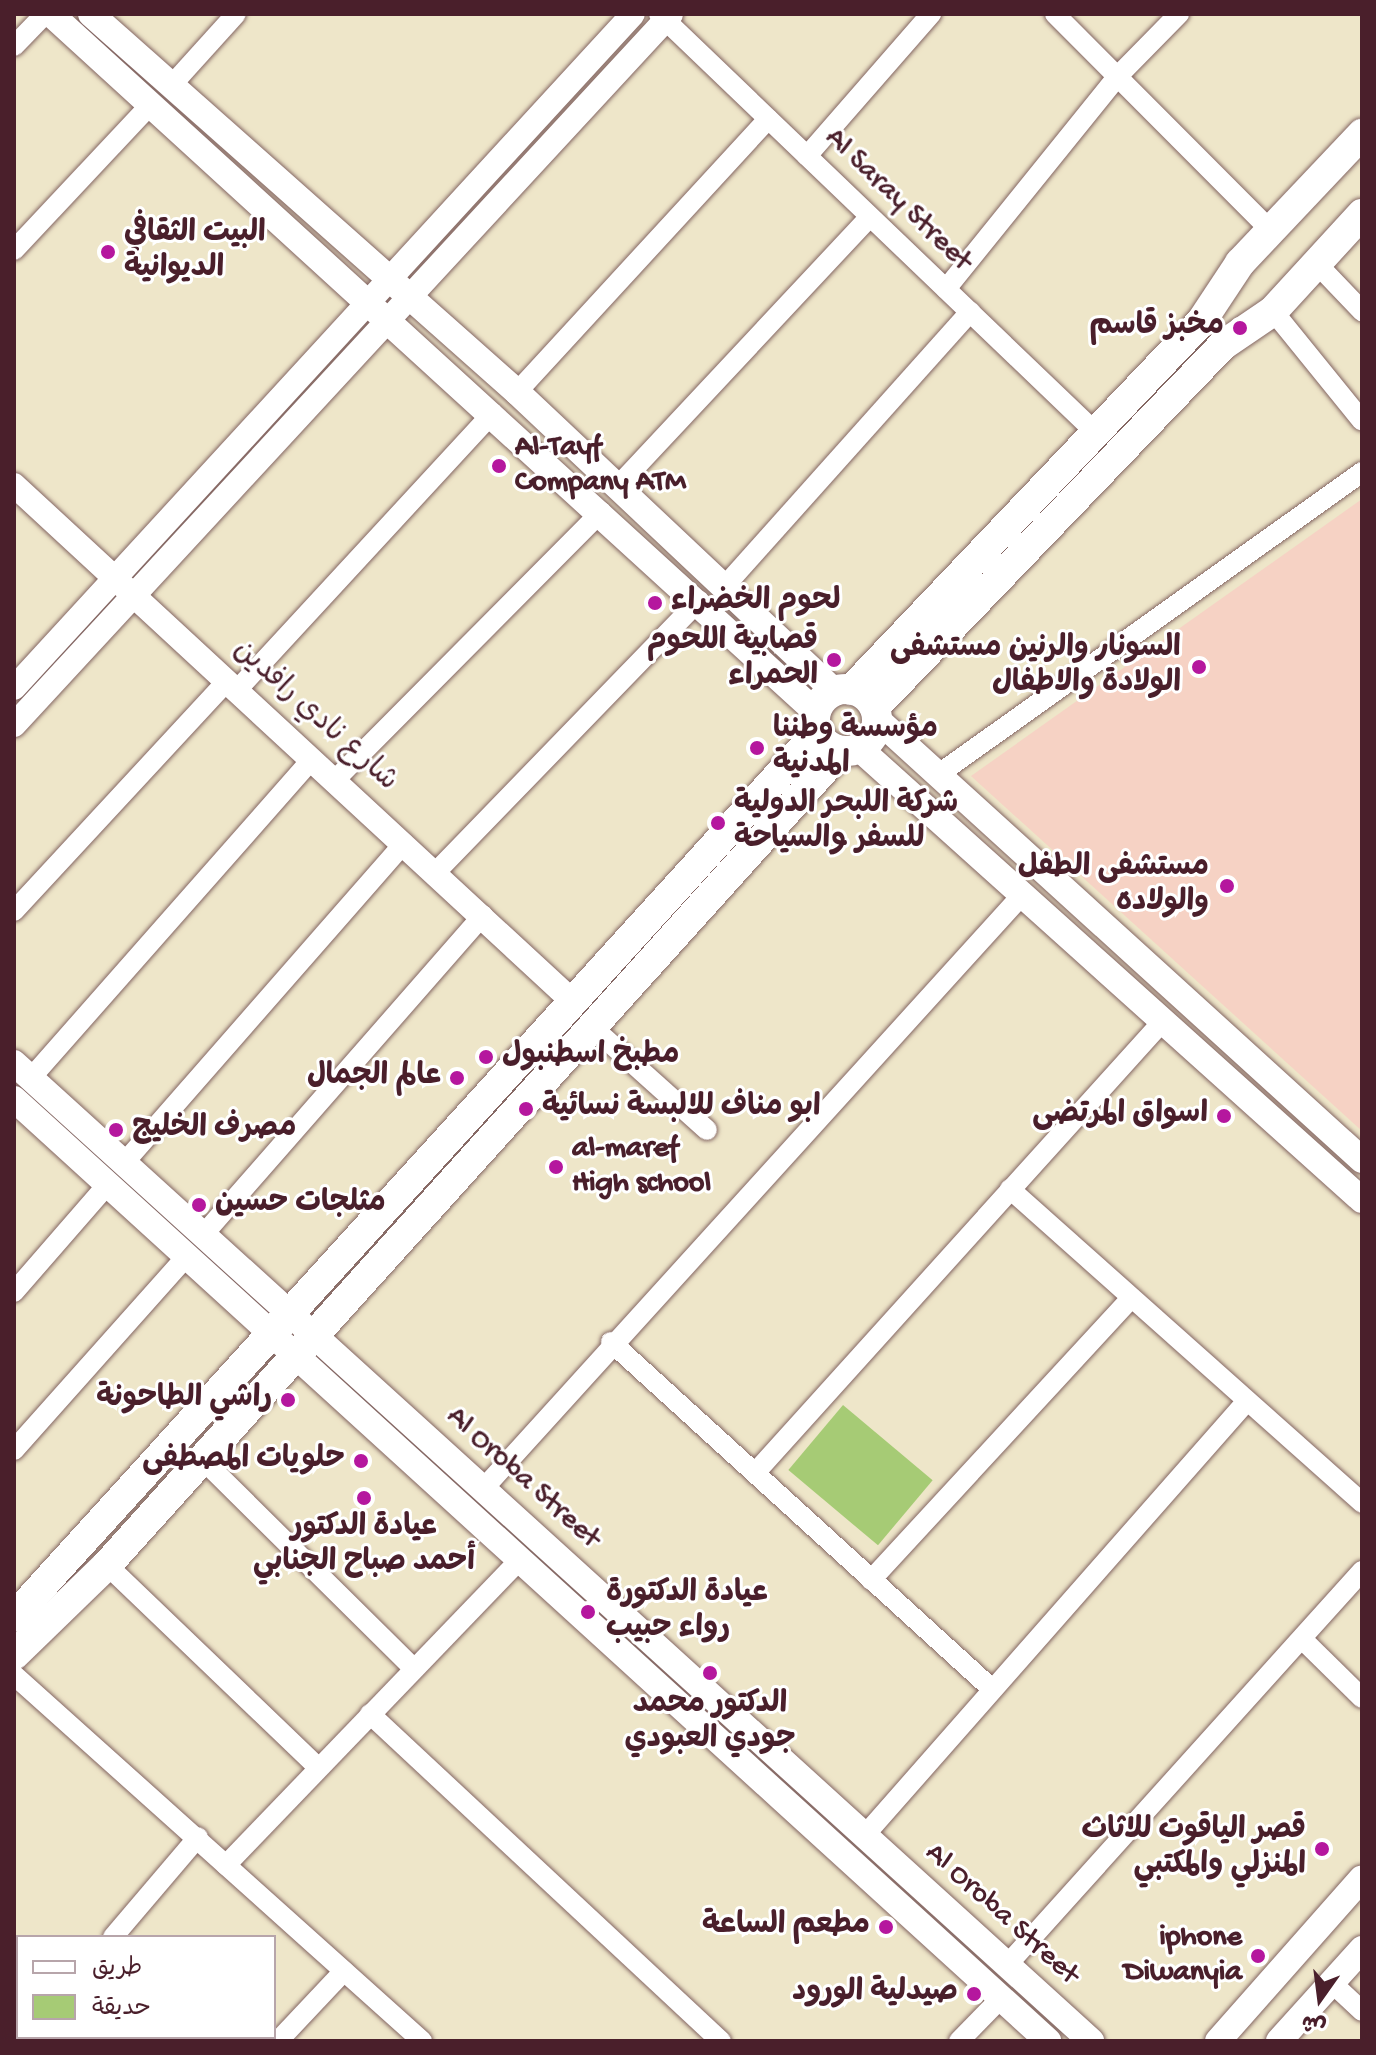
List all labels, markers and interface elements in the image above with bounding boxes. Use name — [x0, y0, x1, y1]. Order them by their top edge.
street label: Al Saray Street — [816, 122, 978, 280]
place label: البيت الثقافي الديوانية — [124, 217, 266, 288]
marker: البيت الثقافي الديوانية — [99, 243, 117, 261]
place label: مخبز قاسم — [1089, 310, 1224, 346]
marker: مخبز قاسم — [1231, 319, 1249, 337]
place label: Al-Tayf Company ATM — [515, 431, 686, 502]
marker: Al-Tayf Company ATM — [490, 457, 508, 475]
place label: لحوم الخضراء — [671, 585, 840, 621]
marker: لحوم الخضراء — [646, 594, 664, 612]
place label: قصابية اللحوم الحمراء — [647, 625, 818, 696]
place label: السونار والرنين مستشفى الولادة والاطفال — [890, 632, 1181, 702]
street label: شارع نادي رافدين — [224, 634, 404, 800]
marker: قصابية اللحوم الحمراء — [825, 651, 843, 669]
marker: السونار والرنين مستشفى الولادة والاطفال — [1188, 656, 1210, 678]
place label: مؤسسة وطننا المدنية — [773, 713, 938, 784]
marker: مؤسسة وطننا المدنية — [748, 739, 766, 757]
place label: شركة اللبحر الدولية للسفر والسياحة — [734, 788, 958, 858]
marker: شركة اللبحر الدولية للسفر والسياحة — [709, 814, 727, 832]
place label: مستشفى الطفل والولاده — [1018, 851, 1209, 922]
marker: مستشفى الطفل والولاده — [1216, 875, 1238, 897]
place label: مطبخ اسطنبول — [502, 1039, 679, 1075]
marker: مطبخ اسطنبول — [477, 1048, 495, 1066]
place label: عالم الجمال — [307, 1060, 441, 1096]
marker: عالم الجمال — [448, 1069, 466, 1087]
place label: ابو مناف للالبسة نسائية — [542, 1091, 821, 1127]
place label: اسواق المرتضى — [1032, 1098, 1208, 1134]
marker: ابو مناف للالبسة نسائية — [517, 1100, 535, 1118]
marker: اسواق المرتضى — [1215, 1107, 1233, 1125]
place label: مصرف الخليج — [132, 1112, 296, 1148]
marker: مصرف الخليج — [107, 1121, 125, 1139]
place label: al-maref High school — [572, 1132, 711, 1202]
marker: al-maref High school — [547, 1158, 565, 1176]
place label: مثلجات حسين — [215, 1187, 386, 1223]
marker: مثلجات حسين — [190, 1196, 208, 1214]
place label: راشي الطاحونة — [96, 1382, 272, 1418]
marker: راشي الطاحونة — [279, 1391, 297, 1409]
street label: Al Oroba Street — [437, 1400, 607, 1558]
place label: حلويات المصطفى — [142, 1443, 345, 1479]
marker: حلويات المصطفى — [352, 1452, 370, 1470]
marker: عيادة الدكتور أحمد صباح الجنابي — [355, 1489, 373, 1507]
place label: عيادة الدكتور أحمد صباح الجنابي — [253, 1511, 475, 1582]
place label: عيادة الدكتورة رواء حبيب — [606, 1577, 768, 1648]
marker: عيادة الدكتورة رواء حبيب — [577, 1601, 599, 1623]
marker: الدكتور محمد جودي العبودي — [699, 1662, 721, 1684]
place label: الدكتور محمد جودي العبودي — [624, 1688, 796, 1758]
place label: قصر الياقوت للاثاث المنزلي والمكتبي — [1082, 1814, 1306, 1884]
street label: Al Oroba Street — [916, 1836, 1086, 1994]
marker: قصر الياقوت للاثاث المنزلي والمكتبي — [1313, 1840, 1331, 1858]
place label: مطعم الساعة — [702, 1909, 870, 1945]
marker: مطعم الساعة — [877, 1918, 895, 1936]
place label: iphone Diwanyia — [1124, 1921, 1242, 1992]
legend — [16, 1935, 276, 2039]
marker: iphone Diwanyia — [1249, 1947, 1267, 1965]
text: طريق — [92, 1955, 142, 1984]
north arrow — [1280, 1959, 1360, 2039]
place label: صيدلية الورود — [792, 1976, 958, 2012]
marker: صيدلية الورود — [965, 1985, 983, 2003]
text: حديقة — [92, 1995, 151, 2024]
text: ش — [1299, 2007, 1329, 2038]

